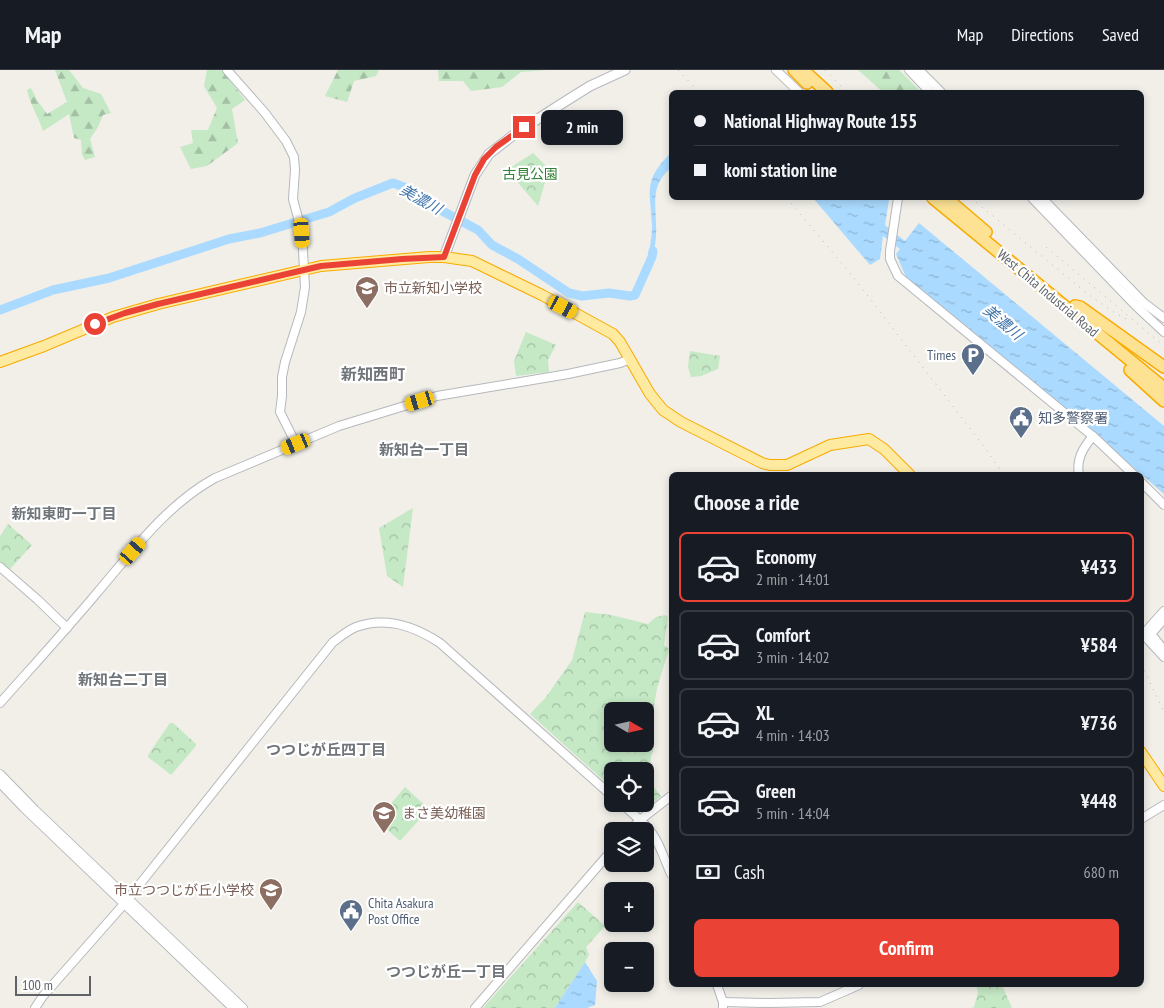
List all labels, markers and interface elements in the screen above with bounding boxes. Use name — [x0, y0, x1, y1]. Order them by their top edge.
text: Map — [25, 19, 62, 50]
text: Map — [957, 23, 983, 46]
text: Directions — [1011, 23, 1074, 46]
text: Saved — [1102, 23, 1139, 46]
text: National Highway Route 155 — [724, 109, 917, 133]
callout: 2 min — [542, 110, 624, 144]
route end — [513, 116, 535, 138]
text: 2 min — [566, 117, 598, 137]
text: komi station line — [724, 158, 837, 182]
park label: 古見公園 — [502, 165, 558, 183]
water label: 美濃川 — [397, 180, 447, 219]
car — [293, 218, 310, 248]
street label: West Chita Industrial Road — [994, 245, 1102, 341]
school or university icon: 市立新知小学校 — [354, 275, 380, 309]
place label: 市立新知小学校 — [384, 279, 482, 297]
car — [546, 293, 579, 321]
water label: 美濃川 — [980, 300, 1028, 345]
route start — [84, 313, 106, 335]
parking icon: Times — [960, 342, 986, 376]
place label: Times — [927, 346, 956, 364]
district label: 新知西町 — [341, 364, 405, 384]
car — [403, 389, 436, 413]
public building icon: 知多警察署 — [1008, 405, 1034, 439]
place label: 知多警察署 — [1038, 409, 1108, 427]
car — [279, 431, 312, 457]
district label: 新知台一丁目 — [379, 440, 469, 459]
text: Choose a ride — [694, 488, 799, 516]
district label: 新知東町一丁目 — [11, 504, 117, 523]
car — [117, 535, 148, 567]
icon: car — [696, 545, 741, 590]
text: Economy — [756, 545, 816, 569]
text: ¥433 — [1081, 555, 1117, 579]
text: 2 min · 14:01 — [756, 569, 830, 589]
icon: car — [696, 623, 741, 668]
text: Comfort — [756, 623, 810, 647]
text: ¥584 — [1081, 633, 1117, 657]
text: 3 min · 14:02 — [756, 647, 830, 667]
district label: 新知台二丁目 — [78, 670, 168, 689]
icon: car — [696, 701, 741, 746]
text: XL — [756, 701, 774, 725]
north arrow — [604, 702, 654, 752]
map controls — [604, 702, 654, 992]
text: ¥736 — [1081, 711, 1117, 735]
text: 4 min · 14:03 — [756, 725, 830, 745]
district label: つつじが丘四丁目 — [266, 740, 386, 759]
button: locate — [604, 762, 654, 812]
icon: car — [696, 779, 741, 824]
text: Green — [756, 779, 796, 803]
text: ¥448 — [1081, 789, 1117, 813]
school or university icon: まさ美幼稚園 — [371, 800, 397, 834]
text: 5 min · 14:04 — [756, 803, 830, 823]
place label: まさ美幼稚園 — [402, 804, 486, 822]
button: layers — [604, 822, 654, 872]
icon: cash — [694, 858, 722, 886]
text: Cash — [734, 860, 765, 884]
text: 680 m — [1084, 862, 1119, 882]
school or university icon: 市立つつじが丘小学校 — [258, 877, 284, 911]
place label: 市立つつじが丘小学校 — [114, 881, 254, 899]
button: + — [604, 882, 654, 932]
place label: Chita Asakura Post Office — [368, 894, 434, 928]
public building icon: Chita Asakura Post Office — [338, 898, 364, 932]
button: Confirm — [694, 919, 1119, 977]
button: − — [604, 942, 654, 992]
district label: つつじが丘一丁目 — [386, 962, 506, 981]
scale bar — [15, 973, 91, 996]
text: 100 m — [22, 976, 53, 994]

